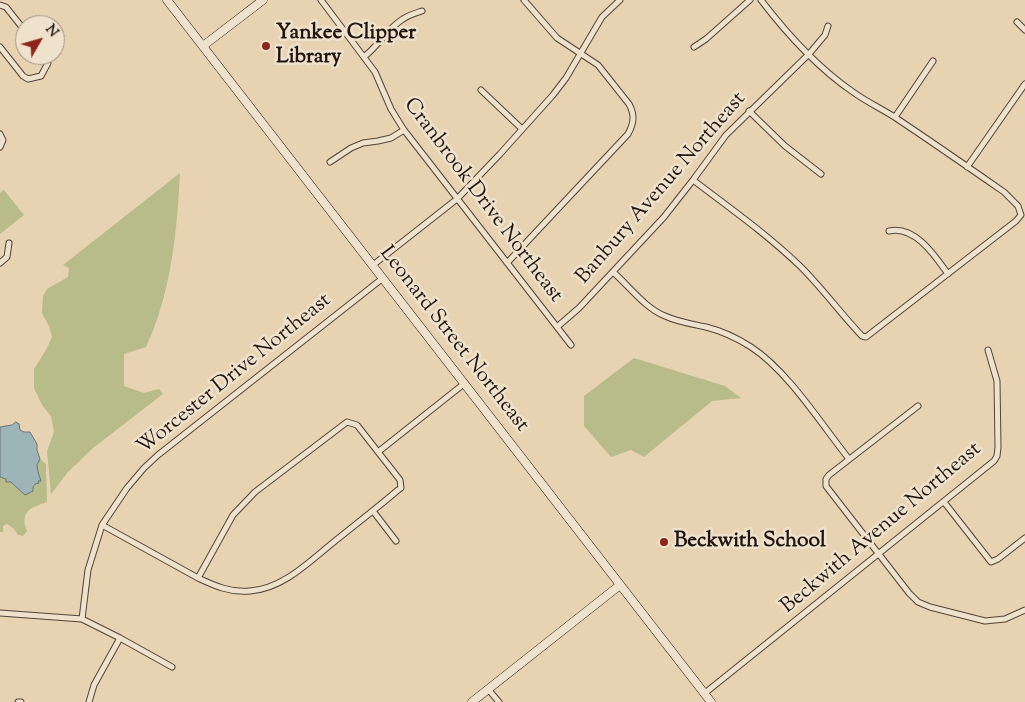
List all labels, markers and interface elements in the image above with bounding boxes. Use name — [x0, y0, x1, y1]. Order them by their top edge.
north arrow — [15, 15, 65, 65]
text: N — [40, 21, 62, 42]
place label: Yankee Clipper Library — [276, 21, 416, 71]
marker: Yankee Clipper Library — [260, 40, 272, 52]
street label: Banbury Avenue Northeast — [572, 88, 752, 290]
street label: Cranbrook Drive Northeast — [397, 94, 567, 308]
street label: Leonard Street Northeast — [373, 242, 533, 438]
street label: Worcester Drive Northeast — [133, 289, 337, 461]
street label: Beckwith Avenue Northeast — [777, 438, 987, 620]
place label: Beckwith School — [674, 529, 826, 555]
marker: Beckwith School — [658, 536, 670, 548]

